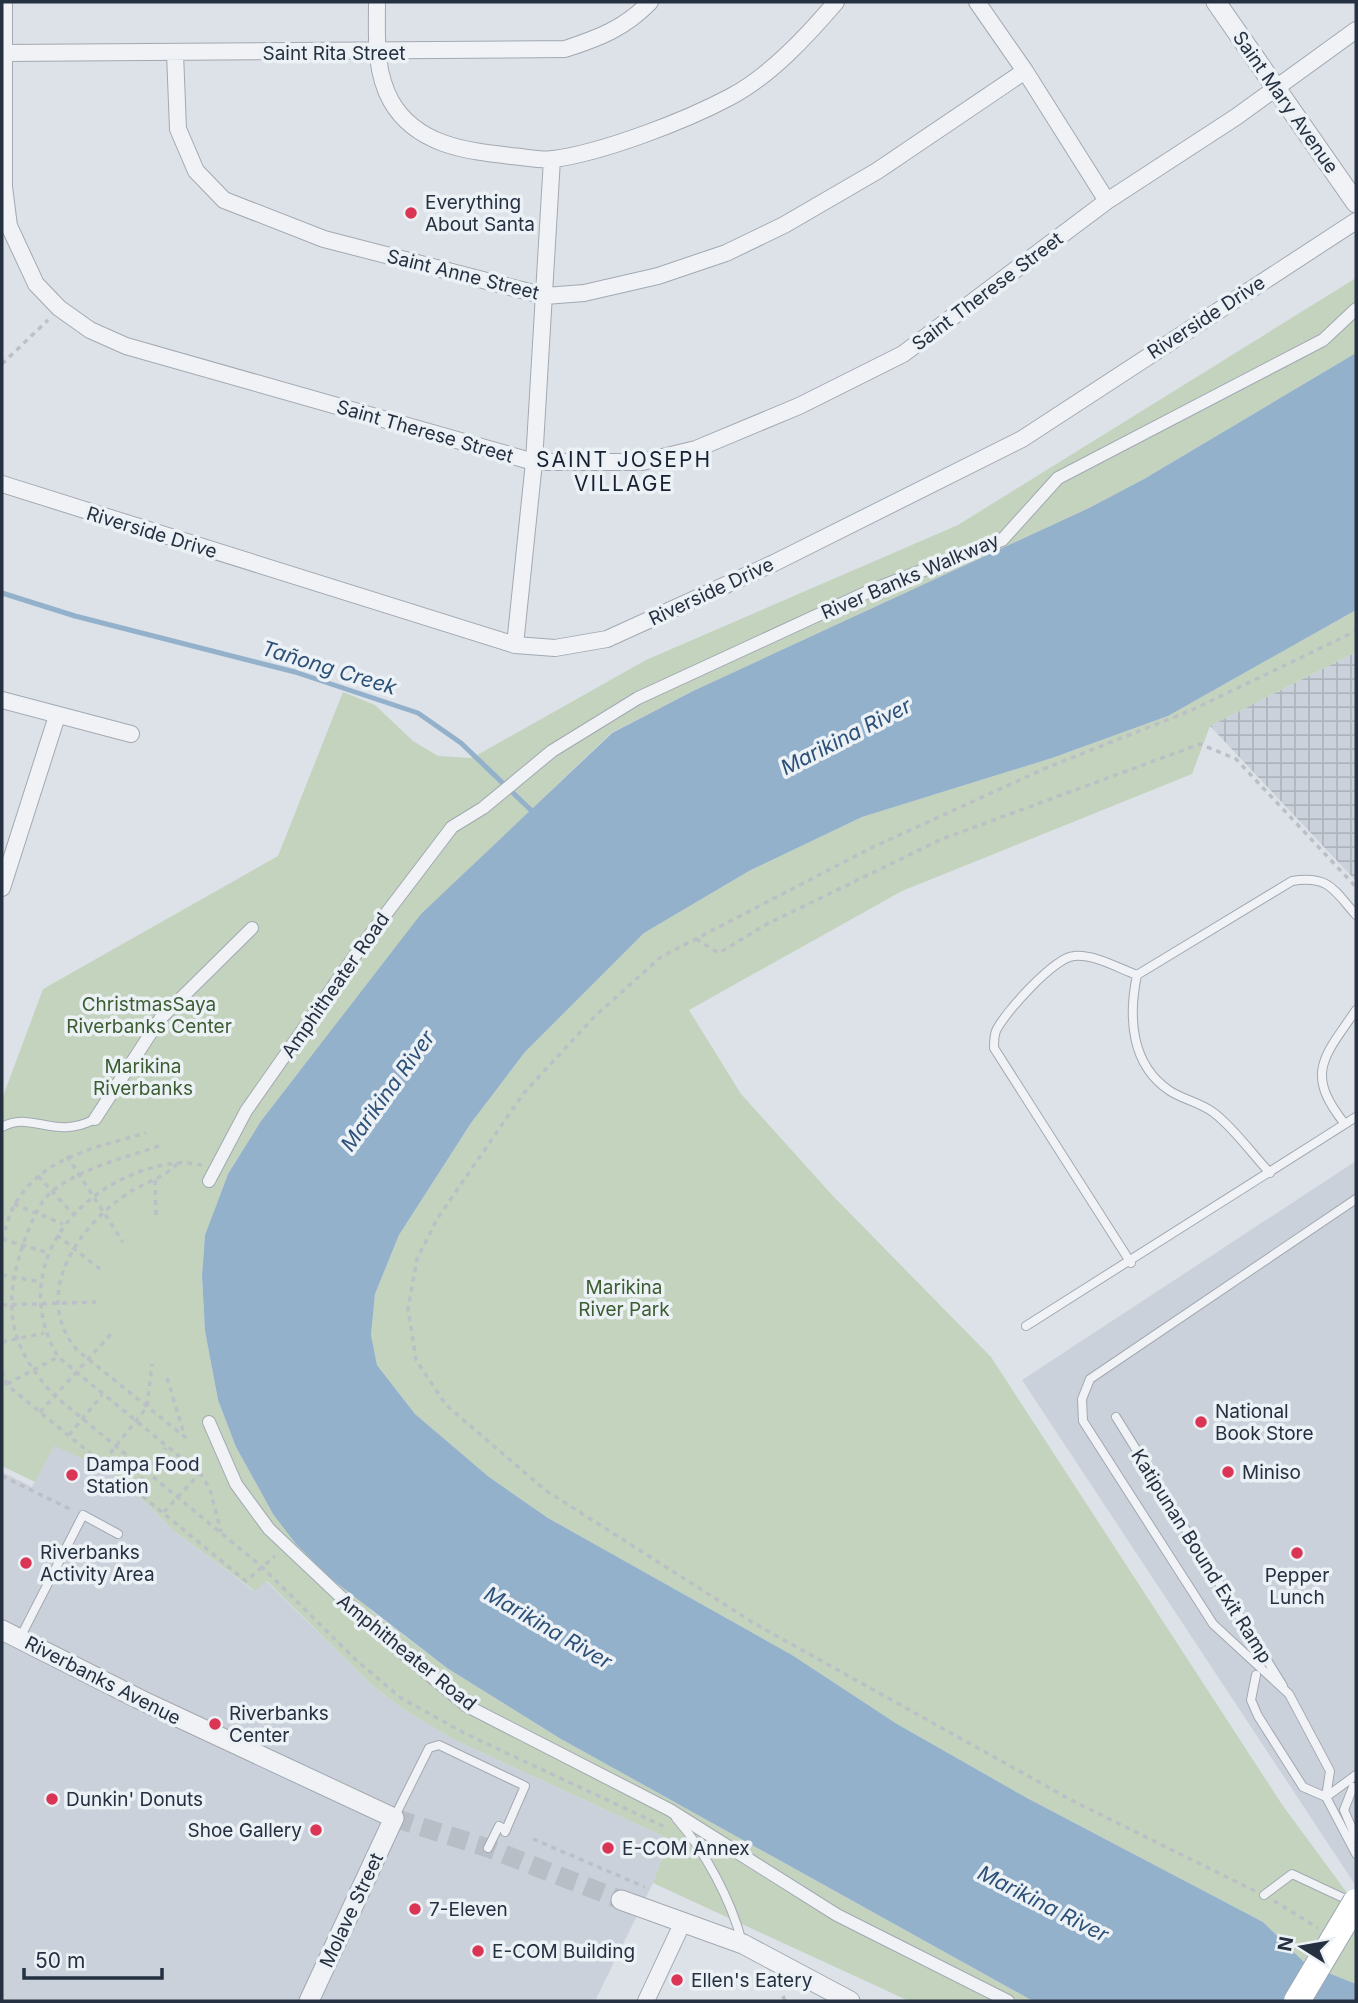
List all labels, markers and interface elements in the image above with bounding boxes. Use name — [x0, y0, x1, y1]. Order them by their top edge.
street label: Saint Mary Avenue — [1228, 27, 1343, 178]
street label: Saint Rita Street — [262, 42, 406, 65]
place label: Everything About Santa — [425, 191, 535, 236]
marker: Everything About Santa — [403, 205, 419, 221]
street label: Saint Therese Street — [907, 227, 1067, 356]
street label: Saint Anne Street — [384, 244, 541, 304]
street label: Riverside Drive — [1143, 271, 1269, 364]
street label: Saint Therese Street — [334, 395, 516, 468]
district label: SAINT JOSEPH VILLAGE — [536, 447, 712, 496]
street label: Riverside Drive — [84, 502, 220, 563]
street label: River Banks Walkway — [818, 528, 1003, 624]
street label: Riverside Drive — [645, 552, 777, 630]
water label: Tañong Creek — [259, 635, 400, 700]
water label: Marikina River — [776, 692, 916, 780]
street label: Amphitheater Road — [277, 908, 394, 1062]
park label: ChristmasSaya Riverbanks Center — [66, 993, 232, 1038]
water label: Marikina River — [335, 1025, 440, 1156]
park label: Marikina Riverbanks — [93, 1055, 193, 1100]
park label: Marikina River Park — [578, 1276, 670, 1321]
place label: National Book Store — [1215, 1400, 1314, 1445]
marker: National Book Store — [1193, 1414, 1209, 1430]
street label: Katipunan Bound Exit Ramp — [1126, 1445, 1277, 1667]
place label: Dampa Food Station — [86, 1453, 200, 1498]
place label: Miniso — [1242, 1461, 1301, 1484]
marker: Miniso — [1220, 1464, 1236, 1480]
marker: Dampa Food Station — [64, 1467, 80, 1483]
place label: Riverbanks Activity Area — [40, 1541, 155, 1586]
marker: Pepper Lunch — [1289, 1545, 1305, 1561]
marker: Riverbanks Activity Area — [18, 1555, 34, 1571]
place label: Pepper Lunch — [1265, 1564, 1329, 1609]
water label: Marikina River — [480, 1581, 617, 1675]
street label: Amphitheater Road — [333, 1589, 481, 1715]
street label: Riverbanks Avenue — [21, 1631, 185, 1730]
place label: Riverbanks Center — [229, 1702, 329, 1747]
marker: Riverbanks Center — [207, 1716, 223, 1732]
place label: Dunkin' Donuts — [66, 1788, 203, 1811]
marker: Dunkin' Donuts — [44, 1791, 60, 1807]
place label: Shoe Gallery — [188, 1819, 302, 1842]
marker: Shoe Gallery — [308, 1822, 324, 1838]
place label: E-COM Annex — [622, 1837, 750, 1860]
marker: E-COM Annex — [600, 1840, 616, 1856]
street label: Molave Street — [315, 1849, 388, 1971]
water label: Marikina River — [974, 1860, 1114, 1948]
place label: 7-Eleven — [429, 1898, 508, 1921]
marker: 7-Eleven — [407, 1901, 423, 1917]
north arrow — [1267, 1912, 1337, 1982]
text: N — [1273, 1935, 1298, 1953]
scale bar — [24, 1937, 163, 1981]
place label: E-COM Building — [492, 1940, 635, 1963]
marker: E-COM Building — [470, 1943, 486, 1959]
text: 50 m — [35, 1948, 85, 1973]
place label: Ellen's Eatery — [691, 1969, 813, 1992]
marker: Ellen's Eatery — [669, 1972, 685, 1988]

